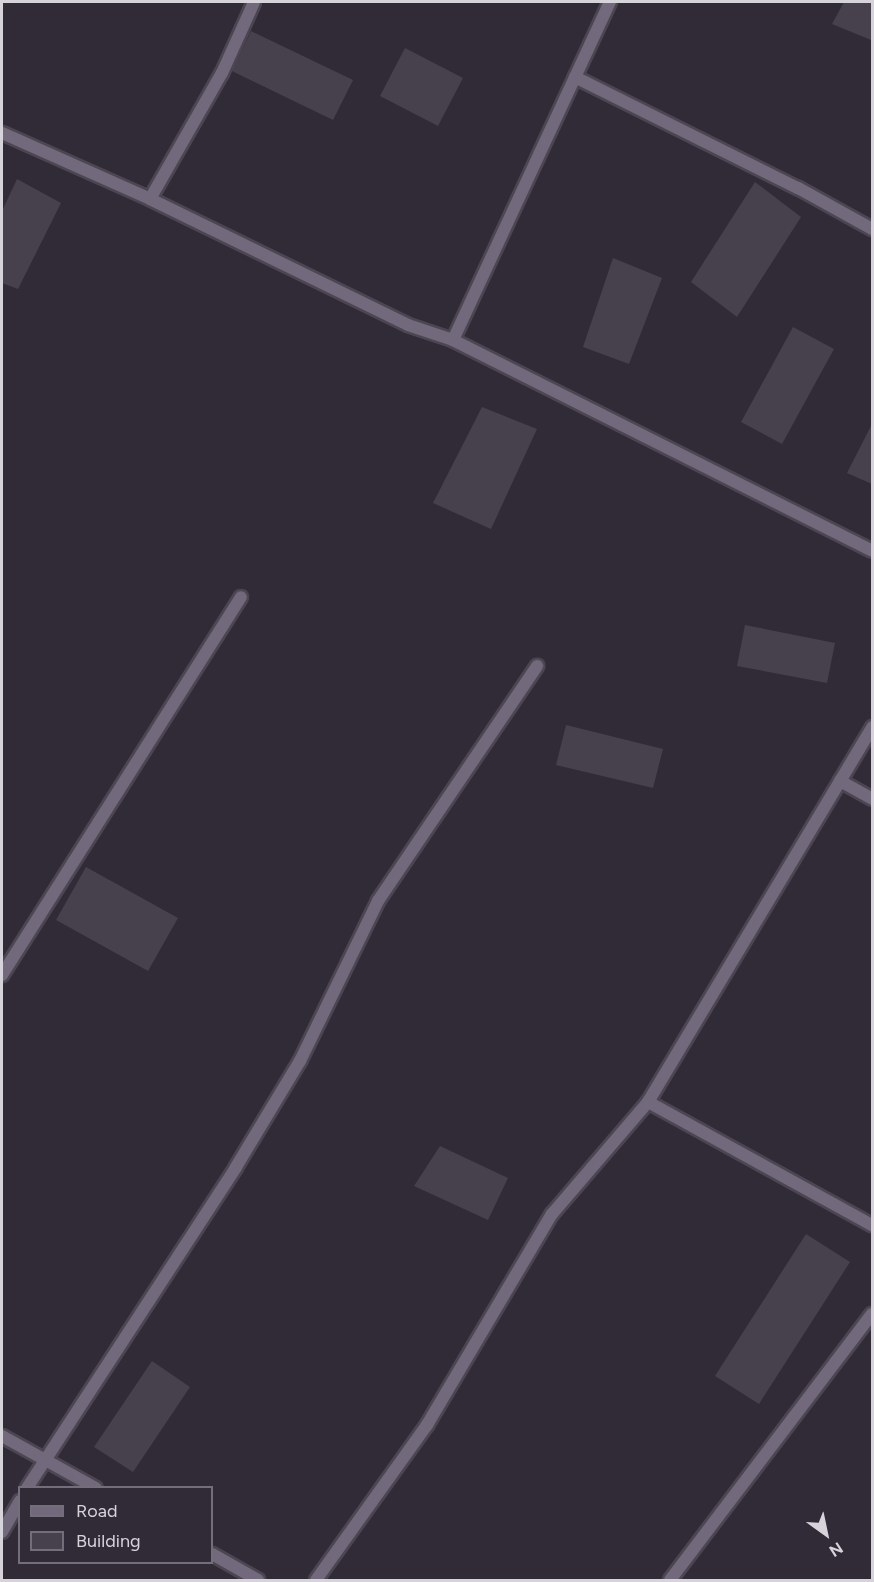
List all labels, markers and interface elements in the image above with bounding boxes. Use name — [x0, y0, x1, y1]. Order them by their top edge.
legend — [18, 1486, 213, 1564]
text: Road — [76, 1500, 117, 1522]
north arrow — [796, 1504, 856, 1564]
text: Building — [76, 1530, 141, 1552]
text: N — [826, 1538, 846, 1561]

